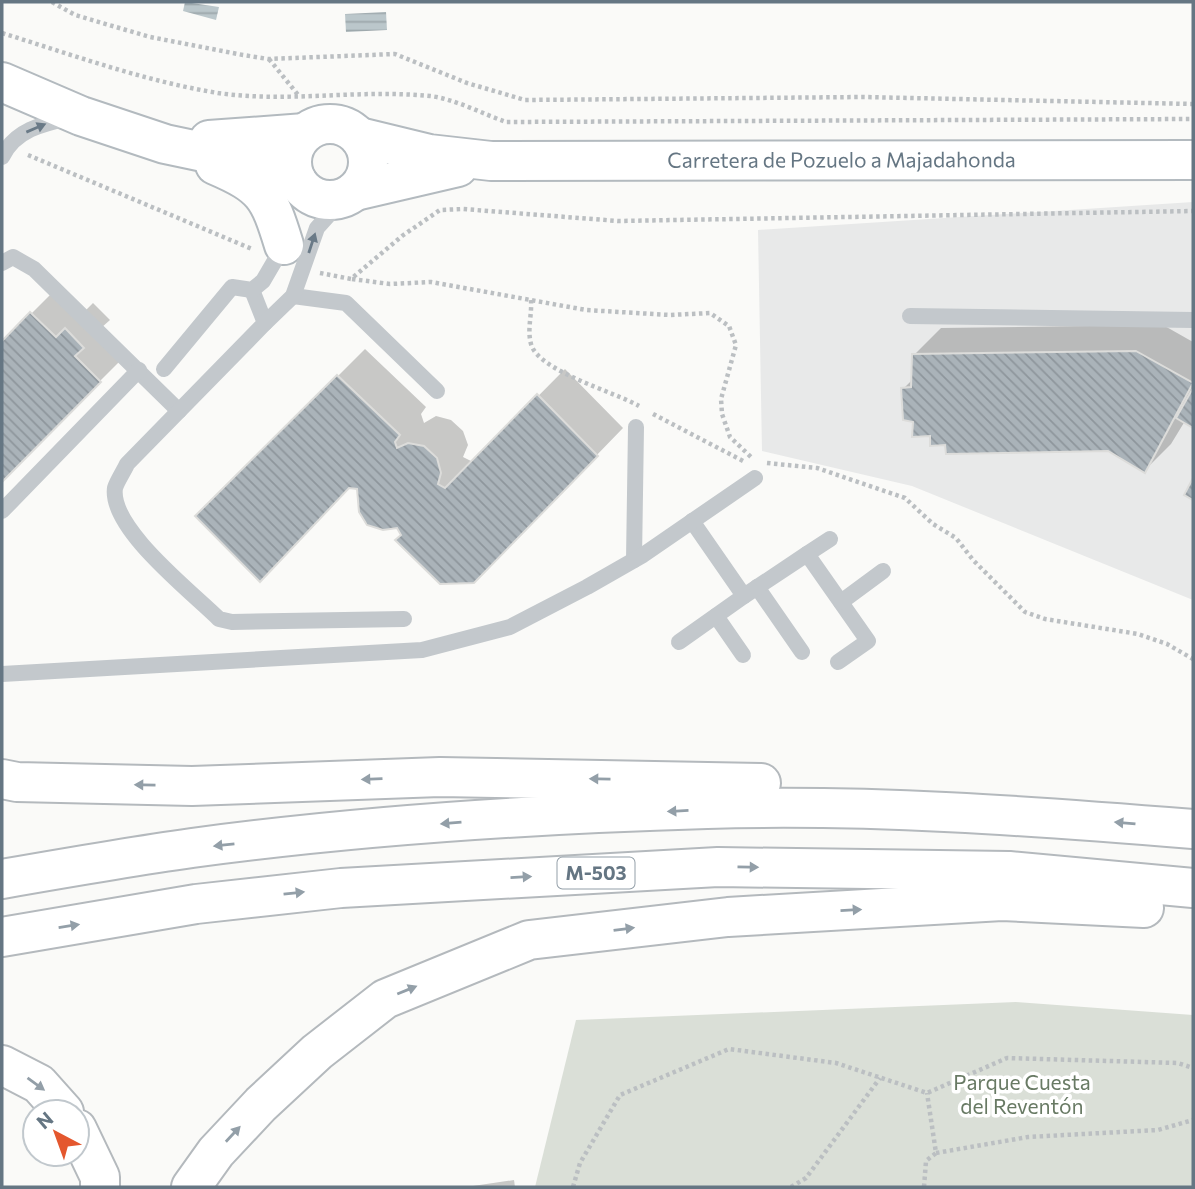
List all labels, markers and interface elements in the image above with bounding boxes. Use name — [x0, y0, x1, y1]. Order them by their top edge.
one-way arrow — [26, 122, 47, 134]
street label: Carretera de Pozuelo a Majadahonda — [667, 146, 1016, 172]
one-way arrow — [307, 232, 318, 253]
one-way arrow — [361, 774, 383, 785]
one-way arrow — [589, 774, 611, 785]
one-way arrow — [134, 779, 156, 791]
one-way arrow — [666, 805, 688, 816]
one-way arrow — [1114, 817, 1136, 828]
one-way arrow — [439, 818, 461, 829]
one-way arrow — [213, 839, 235, 850]
road number: M-503 — [558, 858, 634, 888]
one-way arrow — [738, 861, 760, 873]
one-way arrow — [510, 872, 532, 883]
one-way arrow — [283, 888, 305, 899]
one-way arrow — [840, 904, 862, 915]
one-way arrow — [58, 920, 80, 931]
one-way arrow — [613, 923, 635, 934]
one-way arrow — [397, 984, 418, 995]
park label: Parque Cuesta del Reventón — [953, 1069, 1091, 1118]
one-way arrow — [27, 1077, 45, 1091]
north arrow — [21, 1098, 91, 1168]
text: N — [32, 1106, 57, 1133]
one-way arrow — [225, 1125, 241, 1143]

